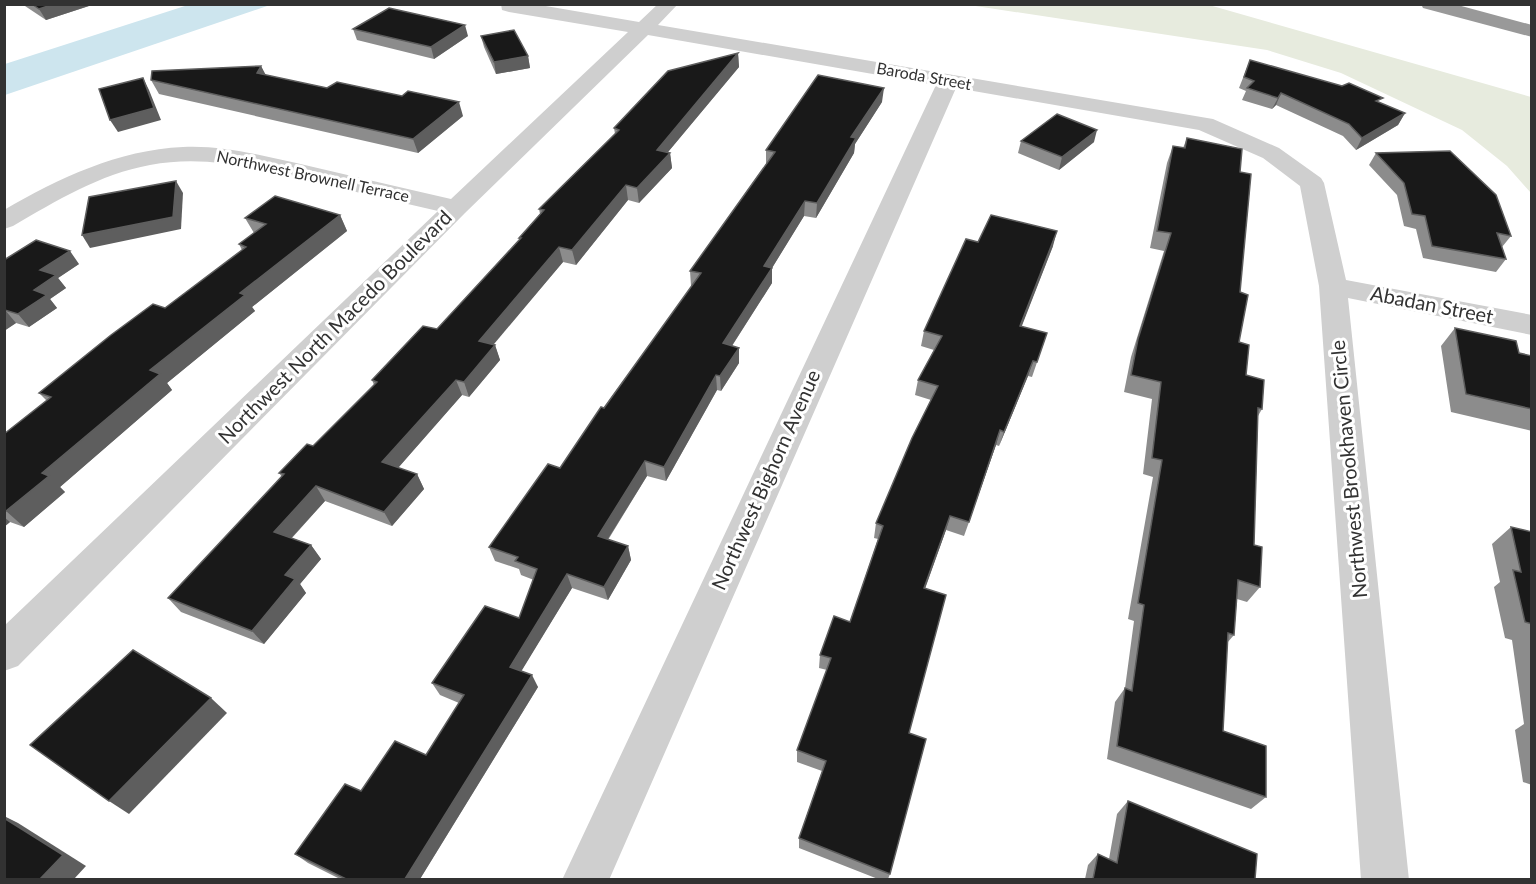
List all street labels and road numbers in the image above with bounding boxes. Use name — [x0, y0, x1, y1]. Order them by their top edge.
street label: Baroda Street — [875, 58, 973, 93]
street label: Northwest Brownell Terrace — [215, 146, 411, 205]
street label: Northwest North Macedo Boulevard — [213, 205, 456, 448]
street label: Abadan Street — [1369, 280, 1496, 328]
street label: Northwest Brookhaven Circle — [1325, 339, 1371, 599]
street label: Northwest Bighorn Avenue — [706, 366, 825, 593]

